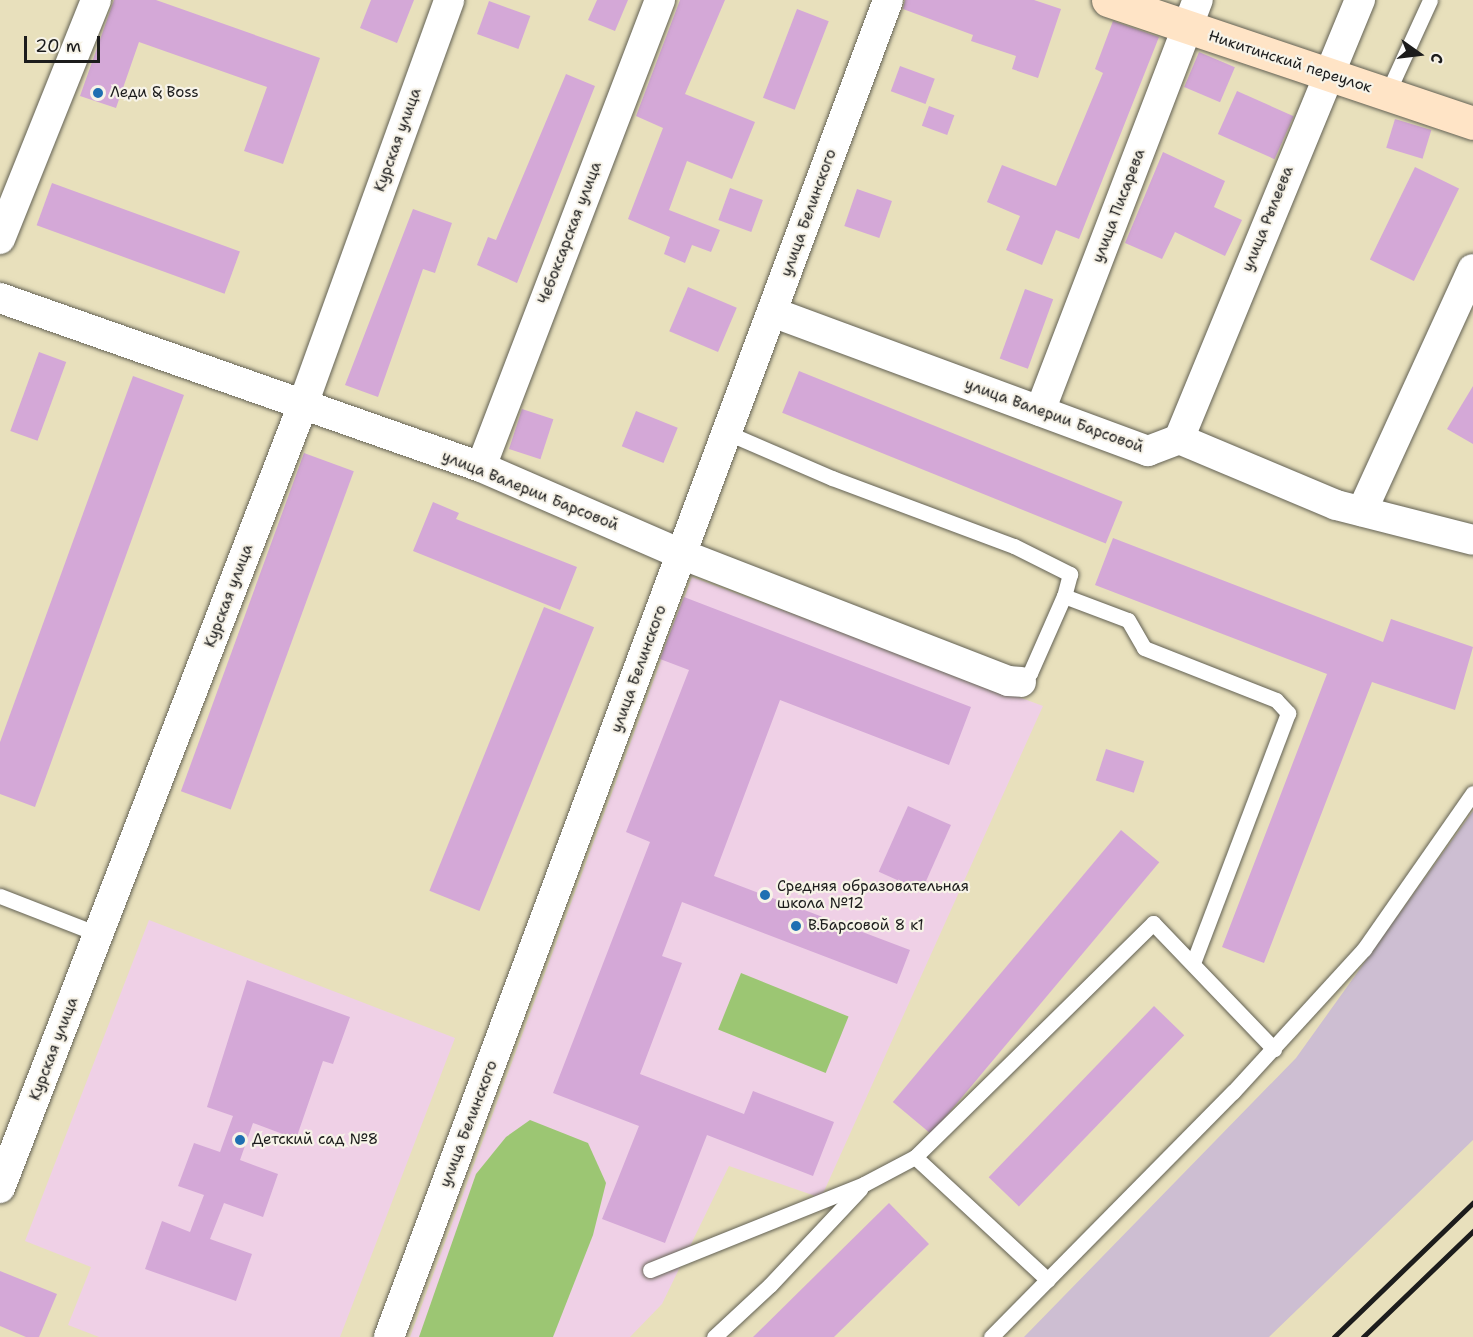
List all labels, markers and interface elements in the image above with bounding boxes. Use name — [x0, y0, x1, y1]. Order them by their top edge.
scale bar — [27, 24, 104, 62]
north arrow — [1389, 24, 1449, 84]
street label: Никитинский переулок — [1206, 27, 1374, 97]
text: 20 m — [35, 34, 81, 58]
text: С — [1426, 51, 1448, 66]
place label: Леди & Boss — [110, 84, 199, 102]
marker: Леди & Boss — [91, 86, 105, 100]
street label: Курская улица — [371, 86, 425, 194]
street label: улица Белинского — [778, 147, 840, 279]
street label: улица Писарева — [1089, 147, 1149, 265]
street label: Чебоксарская улица — [535, 159, 605, 307]
street label: улица Рылеева — [1239, 164, 1297, 274]
street label: улица Валерии Барсовой — [962, 375, 1146, 457]
street label: улица Валерии Барсовой — [439, 447, 621, 535]
street label: Курская улица — [201, 542, 257, 650]
street label: улица Белинского — [608, 603, 670, 735]
place label: Средняя образовательная школа №12 — [777, 877, 969, 912]
marker: Средняя образовательная школа №12 — [758, 888, 772, 902]
place label: В.Барсовой 8 к1 — [808, 917, 924, 935]
marker: В.Барсовой 8 к1 — [789, 919, 803, 933]
street label: Курская улица — [26, 995, 82, 1103]
street label: улица Белинского — [437, 1058, 501, 1190]
place label: Детский сад №8 — [252, 1131, 378, 1149]
marker: Детский сад №8 — [233, 1133, 247, 1147]

